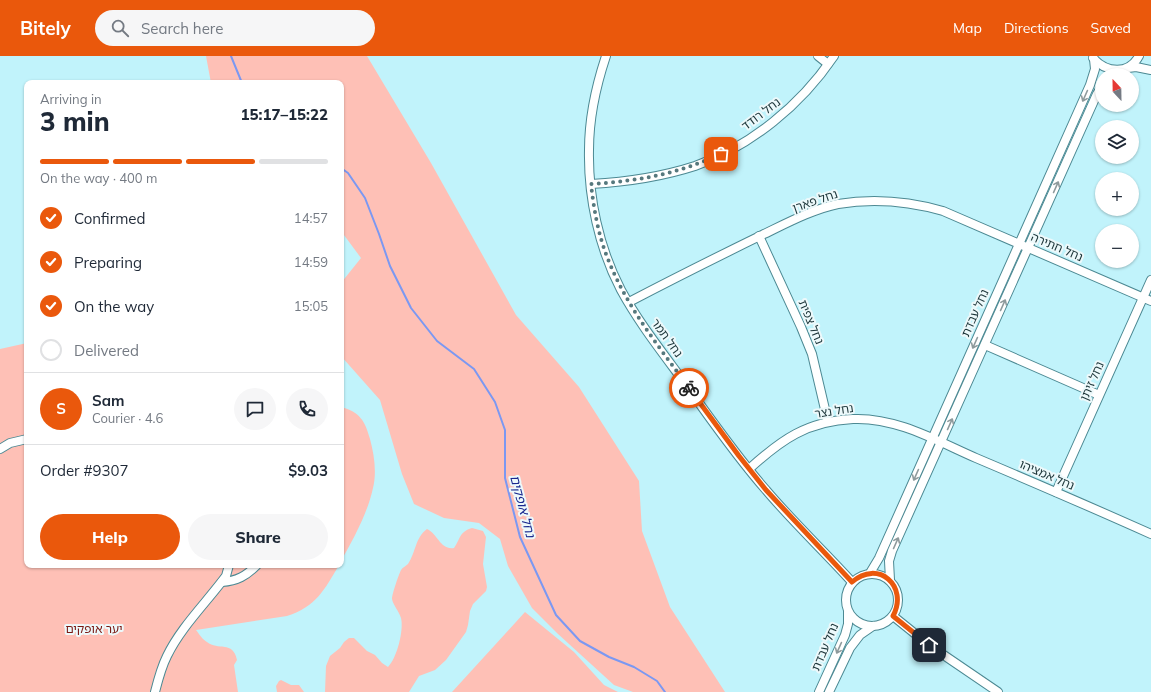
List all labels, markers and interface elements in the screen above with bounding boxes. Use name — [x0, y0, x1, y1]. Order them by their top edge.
search box — [95, 10, 375, 46]
text: Bitely — [20, 16, 71, 40]
icon: search — [109, 17, 131, 39]
text: Search here — [141, 19, 223, 38]
text: Map — [953, 19, 982, 37]
text: Directions — [1004, 19, 1069, 37]
text: Saved — [1091, 19, 1131, 37]
north arrow — [1095, 68, 1139, 112]
map controls — [1095, 68, 1139, 268]
one-way arrow — [1081, 90, 1089, 102]
text: Arriving in — [40, 91, 102, 107]
street label: נחל רודד — [738, 94, 783, 133]
text: 3 min — [40, 105, 110, 138]
text: 15:17–15:22 — [241, 105, 328, 124]
button: layers — [1095, 120, 1139, 164]
pin — [704, 137, 738, 171]
icon: bag — [710, 143, 732, 165]
text: On the way · 400 m — [40, 170, 157, 186]
button: + — [1095, 172, 1139, 216]
one-way arrow — [1052, 181, 1060, 193]
street label: נחל פארן — [790, 186, 839, 215]
icon: check — [40, 207, 62, 229]
text: Confirmed — [74, 209, 145, 228]
text: 14:57 — [294, 210, 328, 226]
button: − — [1095, 224, 1139, 268]
street label: נחל חתירה — [1029, 229, 1085, 264]
icon: check — [40, 251, 62, 273]
text: Preparing — [74, 253, 142, 272]
text: 14:59 — [294, 254, 328, 270]
street label: נחל עבדת — [957, 287, 992, 339]
icon: check — [40, 295, 62, 317]
text: On the way — [74, 297, 154, 316]
street label: נחל צפית — [795, 297, 828, 346]
text: 15:05 — [294, 298, 328, 314]
one-way arrow — [1000, 300, 1007, 312]
street label: נחל תמר — [648, 316, 686, 360]
one-way arrow — [971, 337, 978, 349]
text: Delivered — [74, 341, 139, 360]
street label: נחל זיתן — [1076, 359, 1107, 403]
courier — [669, 368, 709, 408]
icon: bike — [678, 377, 700, 399]
button: chat — [234, 388, 276, 430]
button: phone — [286, 388, 328, 430]
text: Sam — [92, 391, 124, 410]
text: S — [56, 399, 66, 418]
street label: נחל נצר — [813, 400, 855, 421]
text: Courier · 4.6 — [92, 410, 163, 426]
one-way arrow — [946, 418, 954, 430]
street label: נחל אמציהו — [1017, 456, 1077, 493]
text: Order #9307 — [40, 461, 128, 480]
text: $9.03 — [288, 461, 328, 480]
one-way arrow — [912, 468, 919, 480]
water label: נחל אופקים — [507, 473, 539, 540]
button: Help — [40, 514, 180, 560]
button: Share — [188, 514, 328, 560]
one-way arrow — [893, 537, 900, 549]
park label: יער אופקים — [65, 621, 123, 636]
street label: נחל עבדת — [808, 621, 841, 673]
pin — [912, 628, 946, 662]
icon: home — [918, 634, 940, 656]
one-way arrow — [835, 642, 842, 654]

